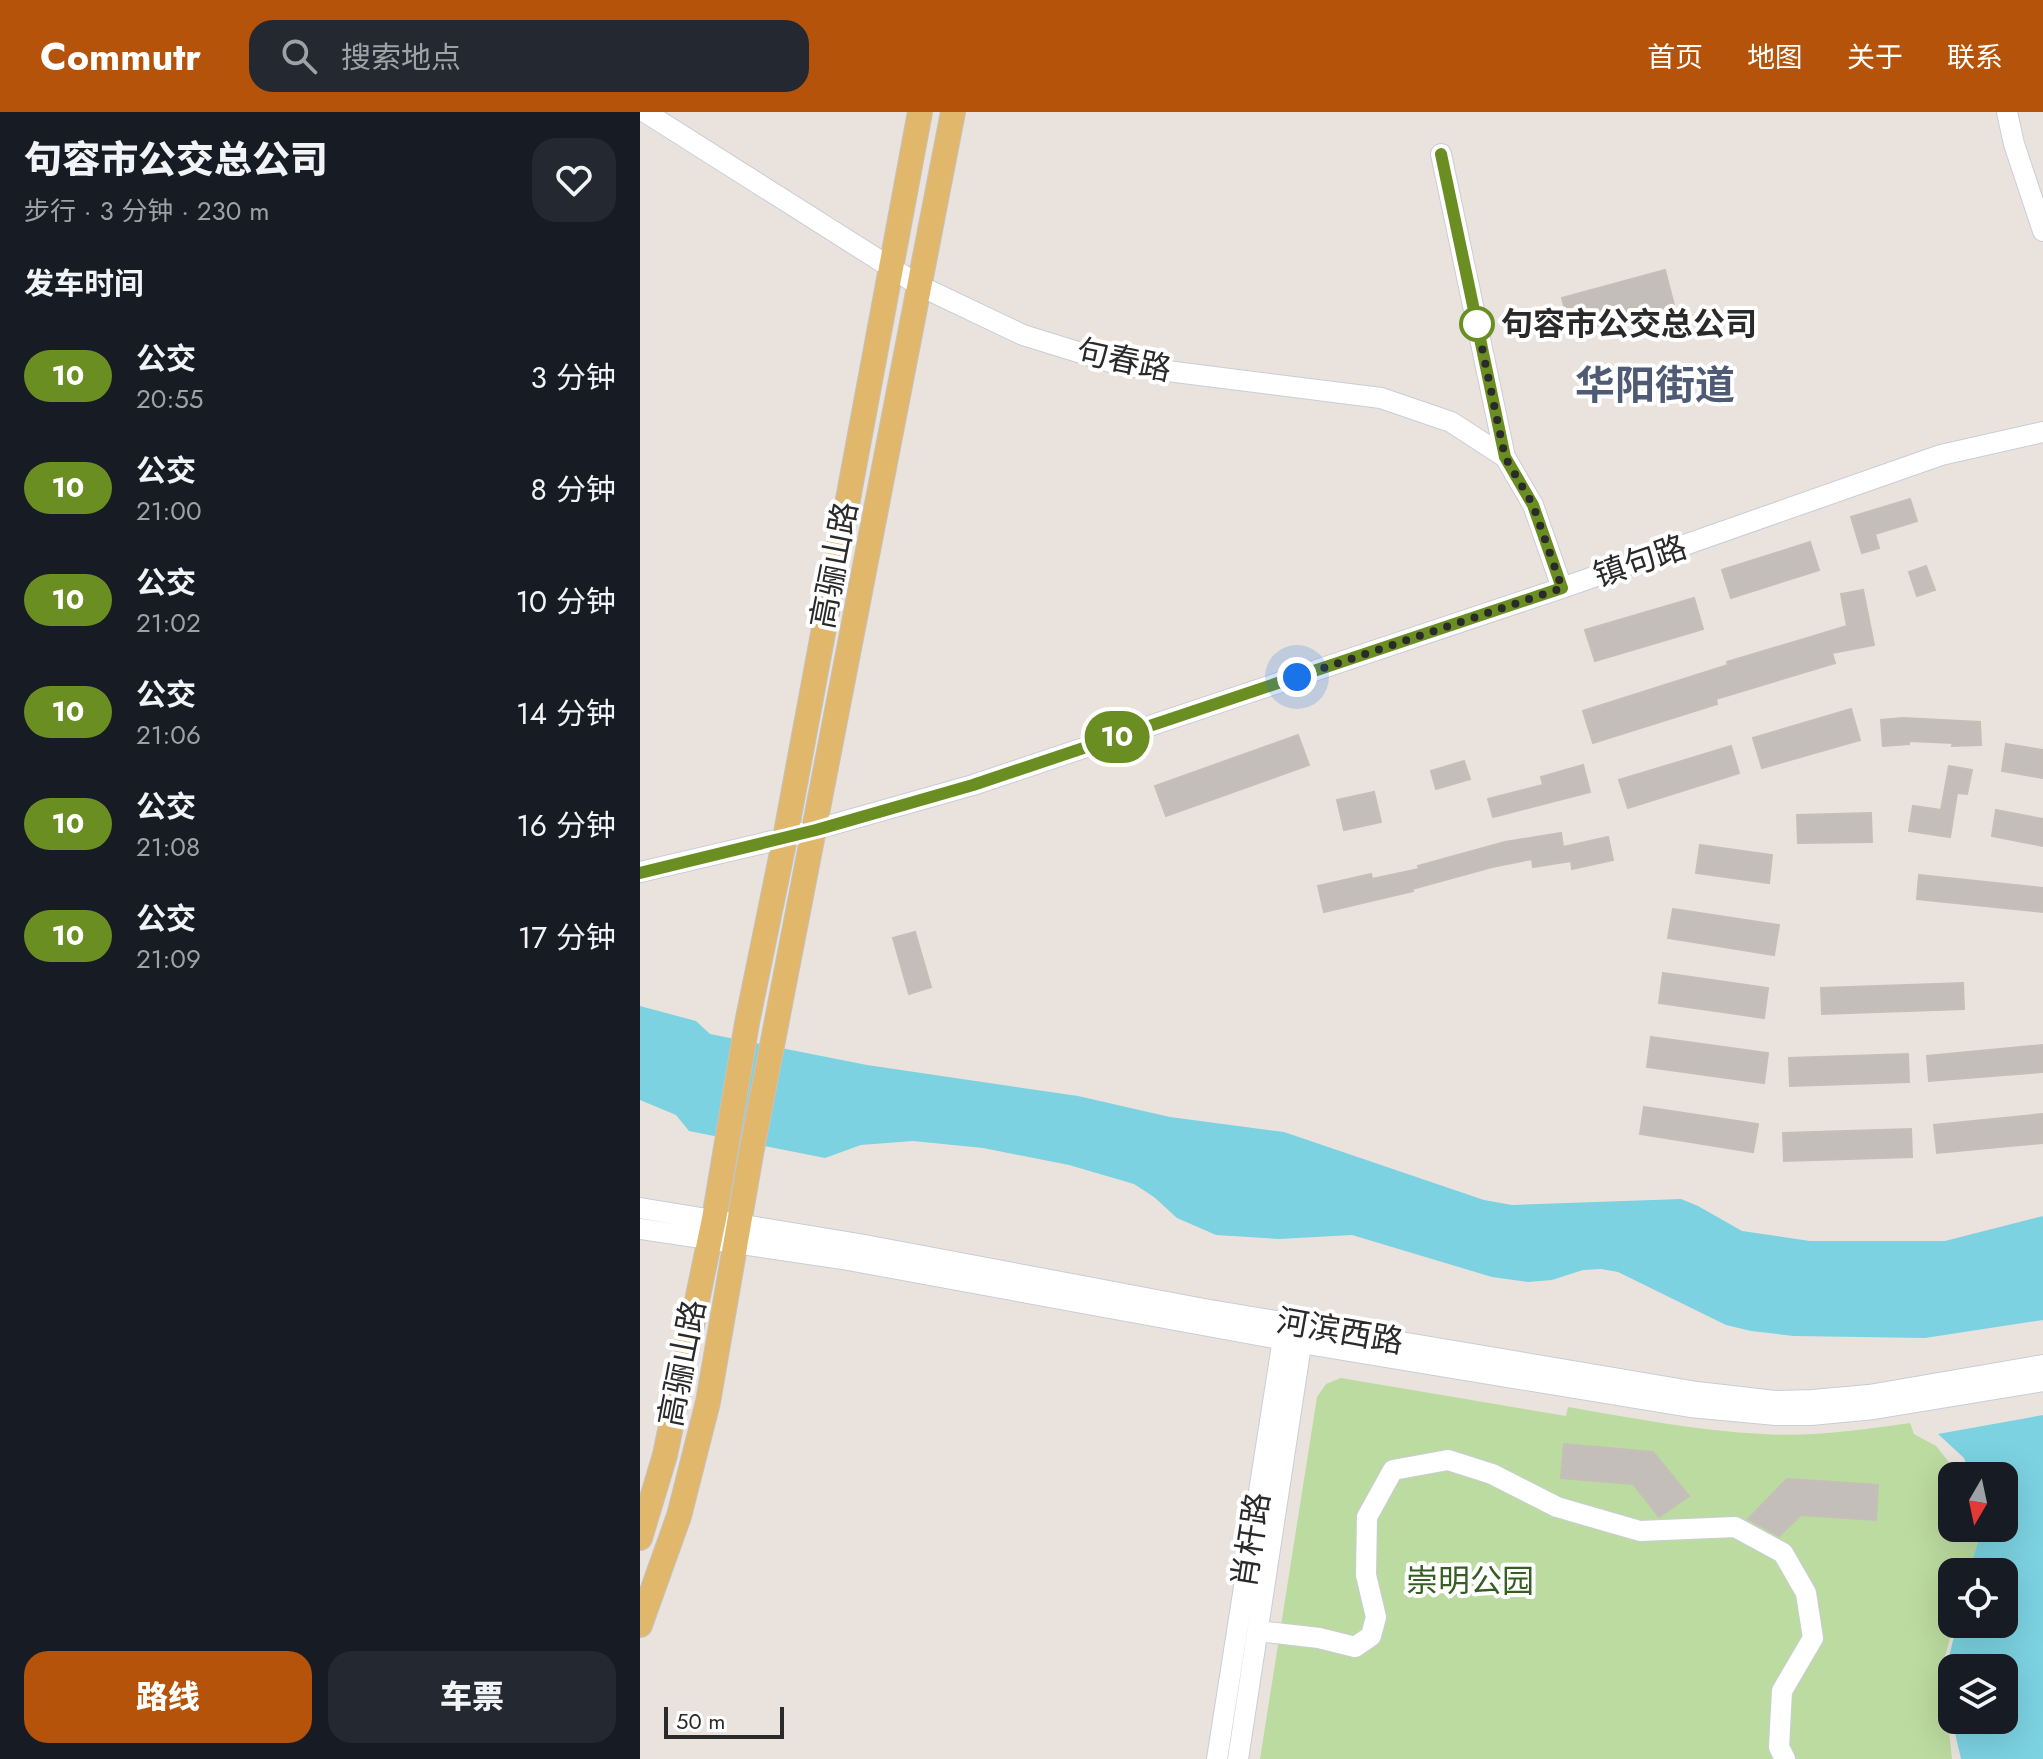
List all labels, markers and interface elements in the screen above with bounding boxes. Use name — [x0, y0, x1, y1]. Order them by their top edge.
search box — [249, 20, 809, 92]
text: Commutr — [40, 29, 201, 84]
icon: search — [277, 34, 321, 78]
text: 搜索地点 — [341, 36, 461, 79]
text: 首页 — [1647, 37, 1703, 78]
text: 地图 — [1747, 37, 1803, 78]
text: 关于 — [1847, 37, 1903, 78]
text: 联系 — [1947, 37, 2003, 78]
text: 句容市公交总公司 — [24, 132, 328, 187]
button: heart — [532, 138, 616, 222]
text: 步行 · 3 分钟 · 230 m — [24, 192, 269, 230]
text: 发车时间 — [24, 262, 144, 305]
place label: 句容市公交总公司 — [1501, 301, 1757, 347]
marker: 句容市公交总公司 — [1460, 307, 1494, 341]
street label: 句春路 — [1072, 328, 1176, 392]
text: 公交 — [136, 337, 196, 380]
text: 10 — [52, 355, 84, 396]
text: 3 分钟 — [531, 356, 616, 399]
district label: 华阳街道 — [1575, 356, 1735, 414]
text: 20:55 — [136, 380, 204, 418]
text: 公交 — [136, 449, 196, 492]
text: 10 — [52, 467, 84, 508]
text: 8 分钟 — [531, 468, 616, 511]
text: 21:00 — [136, 492, 202, 530]
street label: 高骊山路 — [799, 498, 869, 632]
street label: 镇句路 — [1587, 524, 1693, 598]
text: 公交 — [136, 561, 196, 604]
text: 10 — [52, 579, 84, 620]
text: 10 分钟 — [516, 580, 616, 623]
text: 21:02 — [136, 604, 201, 642]
your location — [1277, 657, 1317, 697]
text: 公交 — [136, 673, 196, 716]
text: 10 — [52, 691, 84, 732]
text: 14 分钟 — [516, 692, 616, 735]
line badge: 10 — [1081, 711, 1153, 763]
text: 21:06 — [136, 716, 201, 754]
text: 10 — [1101, 716, 1133, 757]
text: 公交 — [136, 785, 196, 828]
text: 10 — [52, 803, 84, 844]
text: 16 分钟 — [516, 804, 616, 847]
text: 21:08 — [136, 828, 200, 866]
text: 公交 — [136, 897, 196, 940]
text: 10 — [52, 915, 84, 956]
text: 17 分钟 — [518, 916, 616, 959]
text: 21:09 — [136, 940, 201, 978]
street label: 高骊山路 — [647, 1296, 717, 1430]
street label: 河滨西路 — [1273, 1297, 1407, 1365]
north arrow — [1938, 1462, 2018, 1542]
map controls — [1938, 1462, 2018, 1734]
street label: 肖杆路 — [1221, 1489, 1281, 1591]
park label: 崇明公园 — [1406, 1558, 1534, 1604]
button: locate — [1938, 1558, 2018, 1638]
button: 路线 — [24, 1651, 312, 1743]
button: 车票 — [328, 1651, 616, 1743]
button: layers — [1938, 1654, 2018, 1734]
scale bar — [664, 1703, 784, 1739]
text: 50 m — [676, 1705, 725, 1737]

